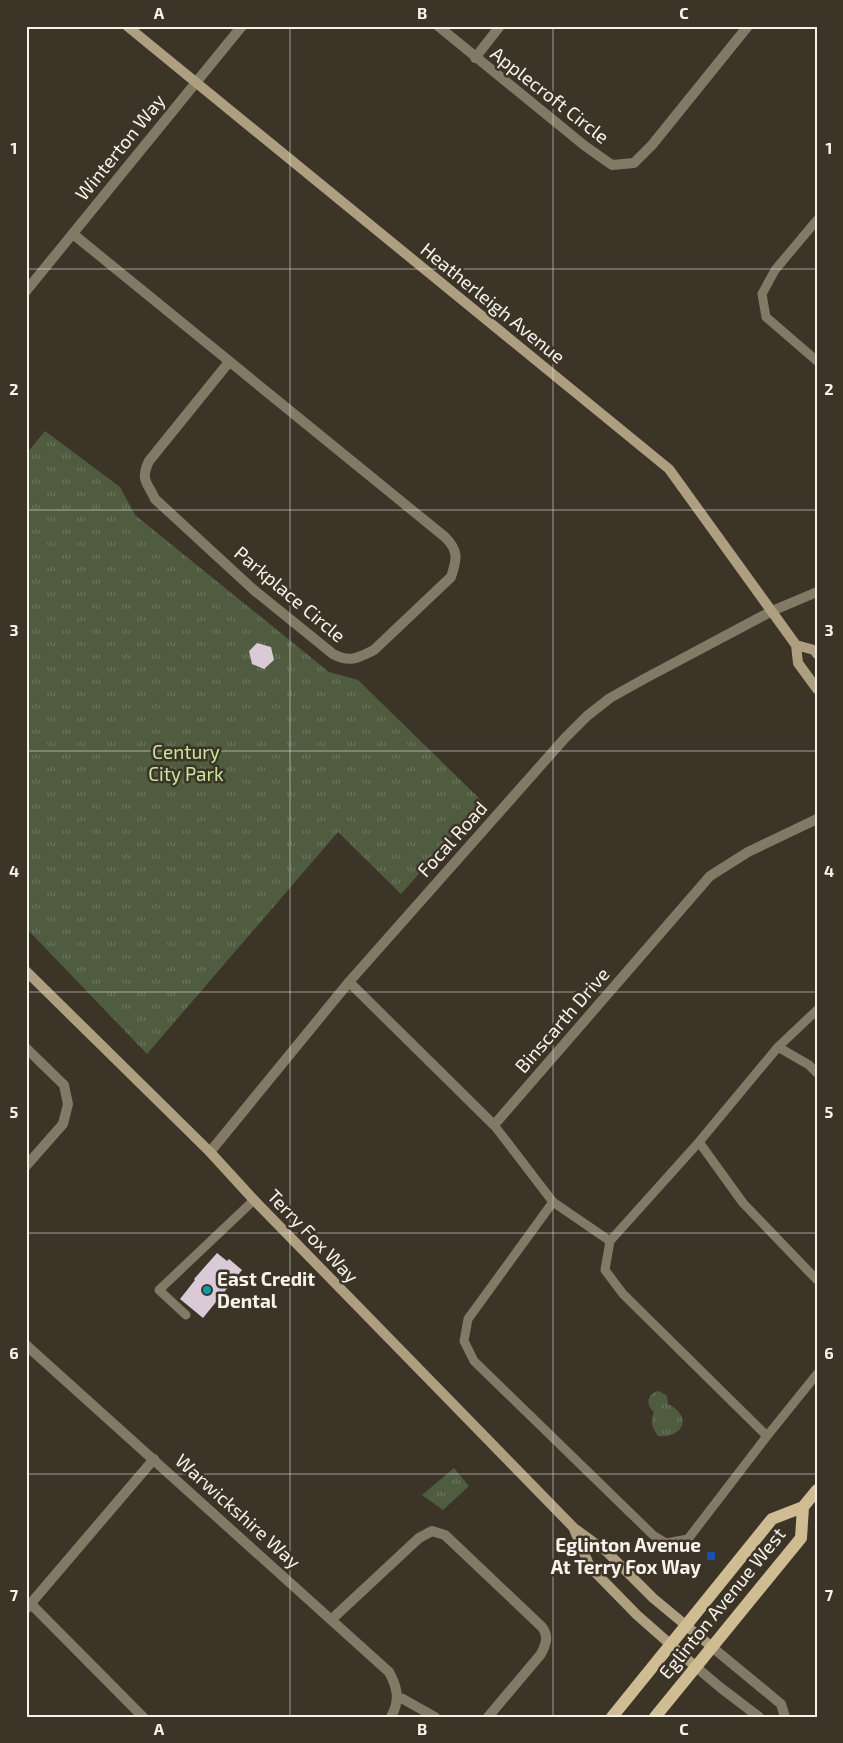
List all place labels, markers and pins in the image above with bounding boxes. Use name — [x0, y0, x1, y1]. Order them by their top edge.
place label: East Credit Dental — [217, 1267, 315, 1312]
marker: East Credit Dental — [201, 1284, 213, 1296]
place label: Eglinton Avenue At Terry Fox Way — [551, 1533, 701, 1579]
marker: Eglinton Avenue At Terry Fox Way — [705, 1550, 717, 1562]

